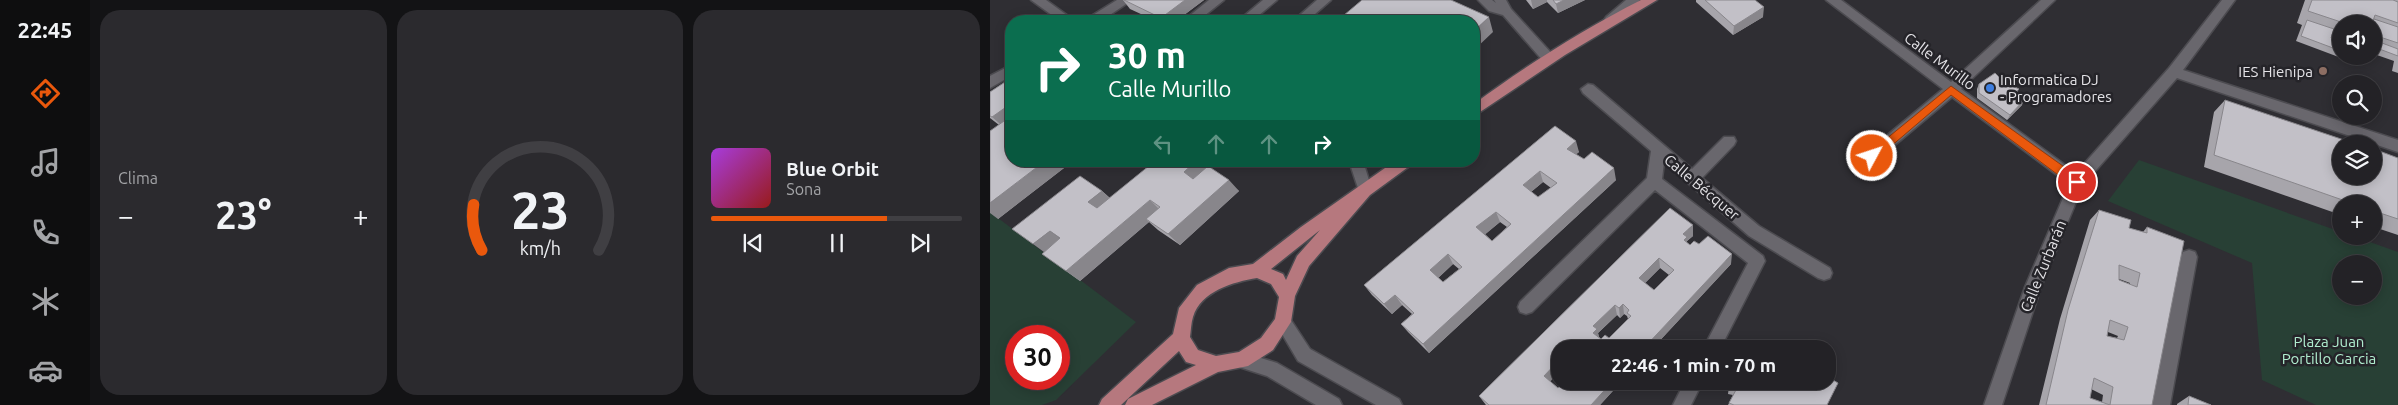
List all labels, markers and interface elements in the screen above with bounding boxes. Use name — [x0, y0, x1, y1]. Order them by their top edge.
map controls — [2332, 15, 2382, 305]
button: sound — [2332, 15, 2382, 65]
text: 22:45 — [17, 17, 73, 42]
street label: Calle Murillo — [1901, 29, 1979, 93]
icon: right — [1025, 35, 1090, 100]
text: 30 m — [1108, 35, 1186, 75]
place label: IES Hienipa — [2238, 63, 2313, 80]
marker: IES Hienipa — [2317, 65, 2329, 77]
place label: Informatica DJ - Programadores — [2000, 71, 2112, 105]
button: search — [2332, 75, 2382, 125]
icon: directions — [28, 76, 63, 111]
text: Calle Murillo — [1108, 76, 1231, 101]
marker: Informatica DJ - Programadores — [1984, 82, 1996, 94]
position arrow — [1845, 129, 1897, 181]
icon: left — [1149, 130, 1177, 158]
icon: ahead — [1202, 130, 1230, 158]
icon: ahead — [1255, 130, 1283, 158]
icon: right — [1308, 130, 1336, 158]
button: layers — [2332, 135, 2382, 185]
icon: music — [28, 145, 63, 180]
street label: Calle Bécquer — [1661, 151, 1743, 223]
text: Blue Orbit — [786, 158, 879, 180]
pin — [2056, 161, 2098, 203]
icon: arrive — [2063, 168, 2091, 196]
text: Clima — [118, 169, 158, 187]
text: Sona — [786, 180, 821, 198]
text: 23 — [511, 181, 569, 239]
text: 23° — [215, 194, 271, 236]
button: + — [2332, 195, 2382, 245]
text: − — [118, 200, 134, 231]
text: + — [353, 200, 369, 231]
icon: phone — [28, 215, 63, 250]
street label: Calle Zurbarán — [2017, 218, 2069, 314]
icon: previous — [739, 229, 767, 257]
icon: pause — [823, 229, 851, 257]
icon: next — [906, 229, 934, 257]
text: km/h — [519, 238, 561, 258]
button: − — [2332, 255, 2382, 305]
icon: climate — [28, 284, 63, 319]
speed limit sign: 30 — [1005, 325, 1070, 390]
park label: Plaza Juan Portillo Garcia — [2282, 333, 2376, 367]
icon: car — [28, 353, 63, 388]
text: 22:46 · 1 min · 70 m — [1611, 354, 1776, 376]

